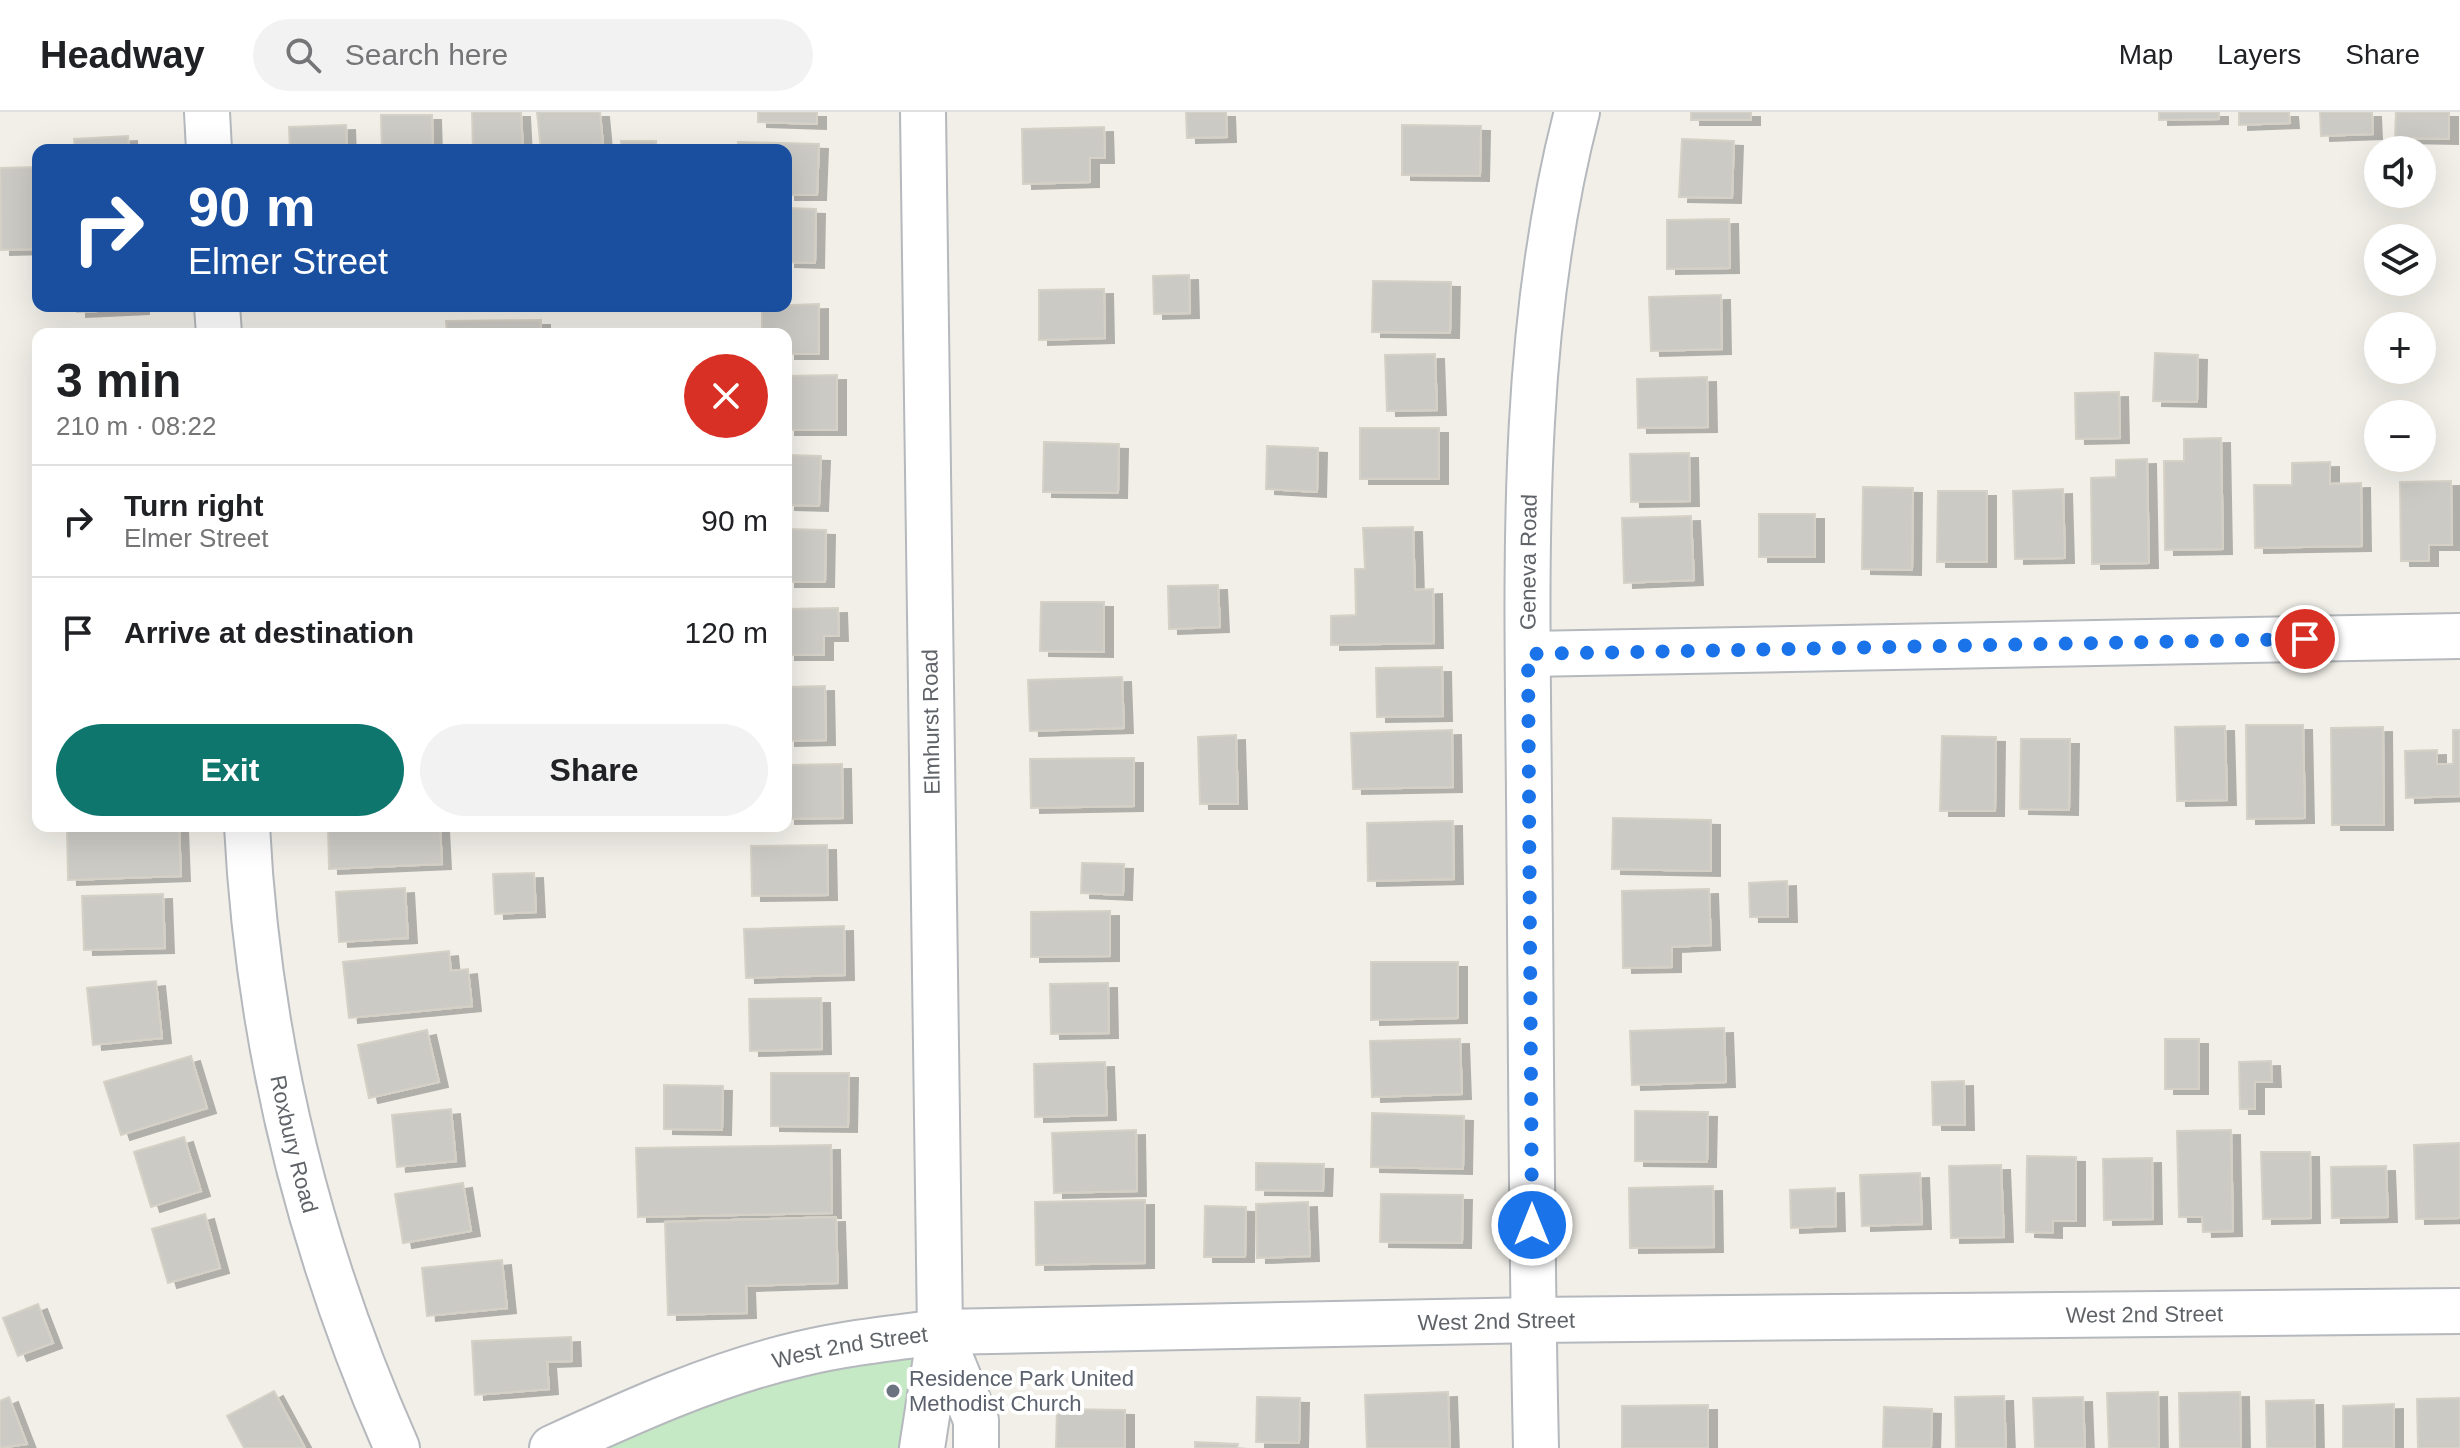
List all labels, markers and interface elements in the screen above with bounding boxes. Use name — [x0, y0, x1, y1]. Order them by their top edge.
search box — [253, 19, 813, 91]
icon: search — [281, 33, 325, 77]
text: Headway — [40, 34, 205, 76]
text: Search here — [345, 38, 508, 71]
text: Map — [2119, 39, 2173, 70]
text: Layers — [2217, 39, 2301, 70]
text: Share — [2345, 39, 2420, 70]
map controls — [2364, 136, 2436, 472]
button: sound — [2364, 136, 2436, 208]
text: 90 m — [188, 175, 316, 238]
icon: right — [56, 176, 160, 280]
button: layers — [2364, 224, 2436, 296]
text: Elmer Street — [188, 241, 388, 282]
button: + — [2364, 312, 2436, 384]
text: 3 min — [56, 354, 181, 407]
button: close — [684, 354, 768, 438]
button: − — [2364, 400, 2436, 472]
text: 210 m · 08:22 — [56, 411, 216, 441]
text: Turn right — [124, 489, 263, 522]
street label: Geneva Road — [1515, 494, 1541, 630]
icon: right — [56, 499, 100, 543]
text: 90 m — [701, 504, 768, 537]
text: Elmer Street — [124, 523, 269, 553]
pin — [2271, 605, 2339, 673]
icon: arrive — [56, 611, 100, 655]
text: Arrive at destination — [124, 616, 414, 649]
text: 120 m — [685, 616, 768, 649]
icon: arrive — [2283, 617, 2327, 661]
street label: Elmhurst Road — [917, 649, 945, 795]
button: Exit — [56, 724, 404, 816]
button: Share — [420, 724, 768, 816]
street label: Roxbury Road — [266, 1073, 323, 1216]
position arrow — [1490, 1183, 1574, 1267]
street label: West 2nd Street — [2066, 1301, 2223, 1327]
street label: West 2nd Street — [1417, 1307, 1575, 1335]
street label: West 2nd Street — [769, 1321, 929, 1373]
place label: Residence Park United Methodist Church — [909, 1366, 1134, 1416]
marker: Residence Park United Methodist Church — [884, 1382, 902, 1400]

